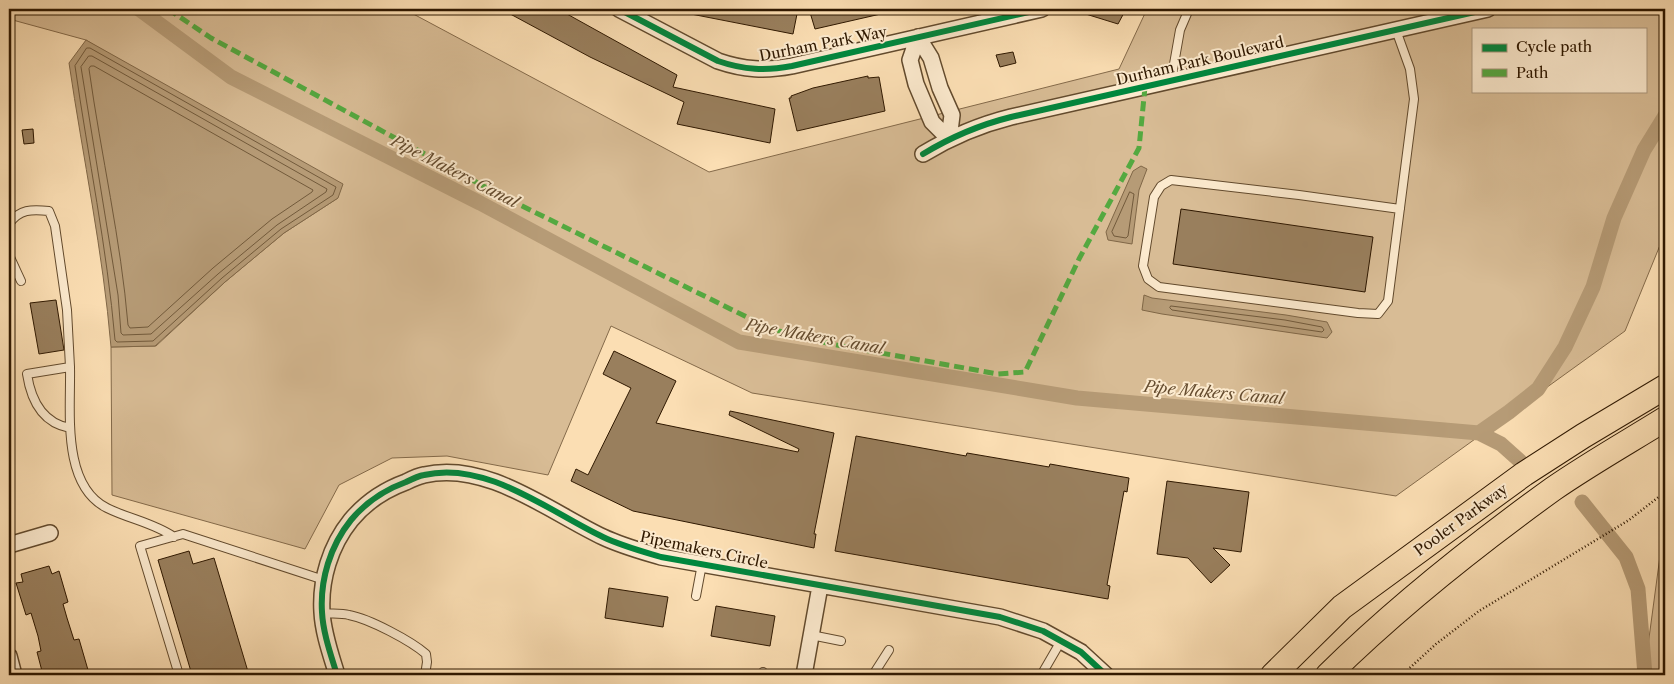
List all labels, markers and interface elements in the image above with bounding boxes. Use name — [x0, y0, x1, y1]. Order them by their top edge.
street label: Durham Park Way — [757, 22, 889, 65]
legend — [1472, 28, 1646, 92]
street label: Durham Park Boulevard — [1114, 32, 1286, 89]
text: Cycle path — [1516, 37, 1593, 56]
text: Path — [1516, 63, 1549, 82]
water label: Pipe Makers Canal — [386, 129, 524, 213]
water label: Pipe Makers Canal — [742, 314, 888, 358]
water label: Pipe Makers Canal — [1141, 376, 1287, 408]
street label: Pooler Parkway — [1410, 479, 1512, 560]
street label: Pipemakers Circle — [638, 527, 770, 572]

